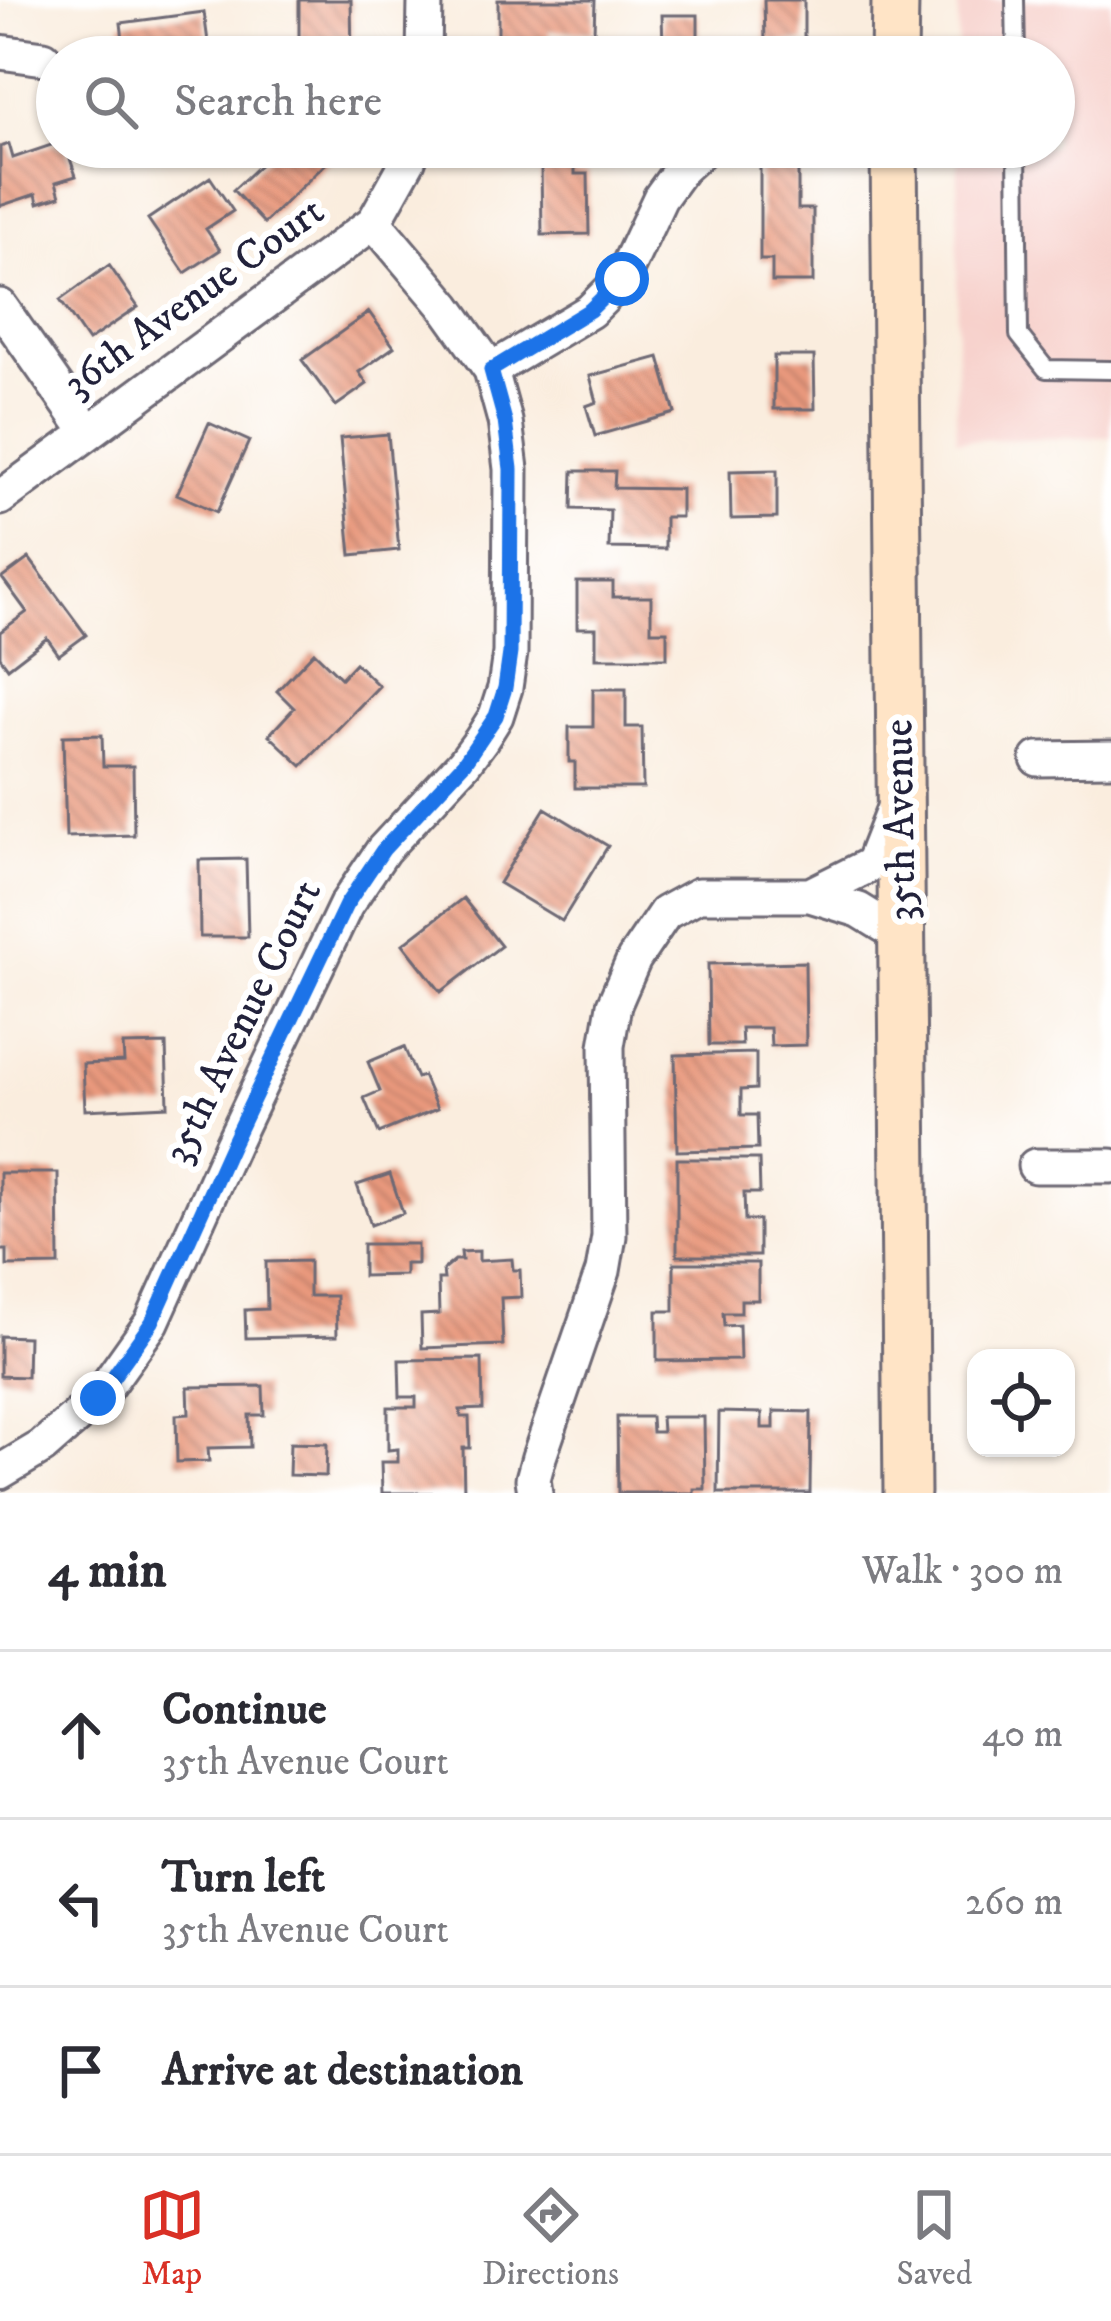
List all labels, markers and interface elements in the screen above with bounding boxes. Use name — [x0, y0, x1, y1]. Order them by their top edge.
search box — [36, 36, 1075, 168]
icon: search — [78, 69, 144, 135]
text: Search here — [174, 74, 382, 130]
street label: 36th Avenue Court — [53, 186, 335, 410]
route start — [595, 252, 649, 306]
street label: 35th Avenue — [873, 718, 929, 922]
street label: 35th Avenue Court — [152, 872, 334, 1172]
map controls — [967, 1349, 1075, 1457]
button: locate — [967, 1349, 1075, 1457]
route end — [71, 1371, 125, 1425]
text: 4 min — [48, 1539, 166, 1603]
text: Walk · 300 m — [862, 1547, 1063, 1596]
text: Continue — [162, 1682, 327, 1738]
icon: ahead — [48, 1702, 114, 1768]
text: 40 m — [982, 1710, 1063, 1759]
text: 35th Avenue Court — [162, 1738, 449, 1787]
text: Turn left — [162, 1850, 325, 1906]
icon: left — [48, 1870, 114, 1936]
text: 260 m — [965, 1878, 1063, 1927]
text: 35th Avenue Court — [162, 1906, 449, 1955]
icon: arrive — [48, 2038, 114, 2104]
text: Arrive at destination — [162, 2043, 523, 2099]
tab: Map — [139, 2182, 205, 2295]
tab: Directions — [482, 2182, 619, 2295]
tab: Saved — [896, 2182, 972, 2295]

